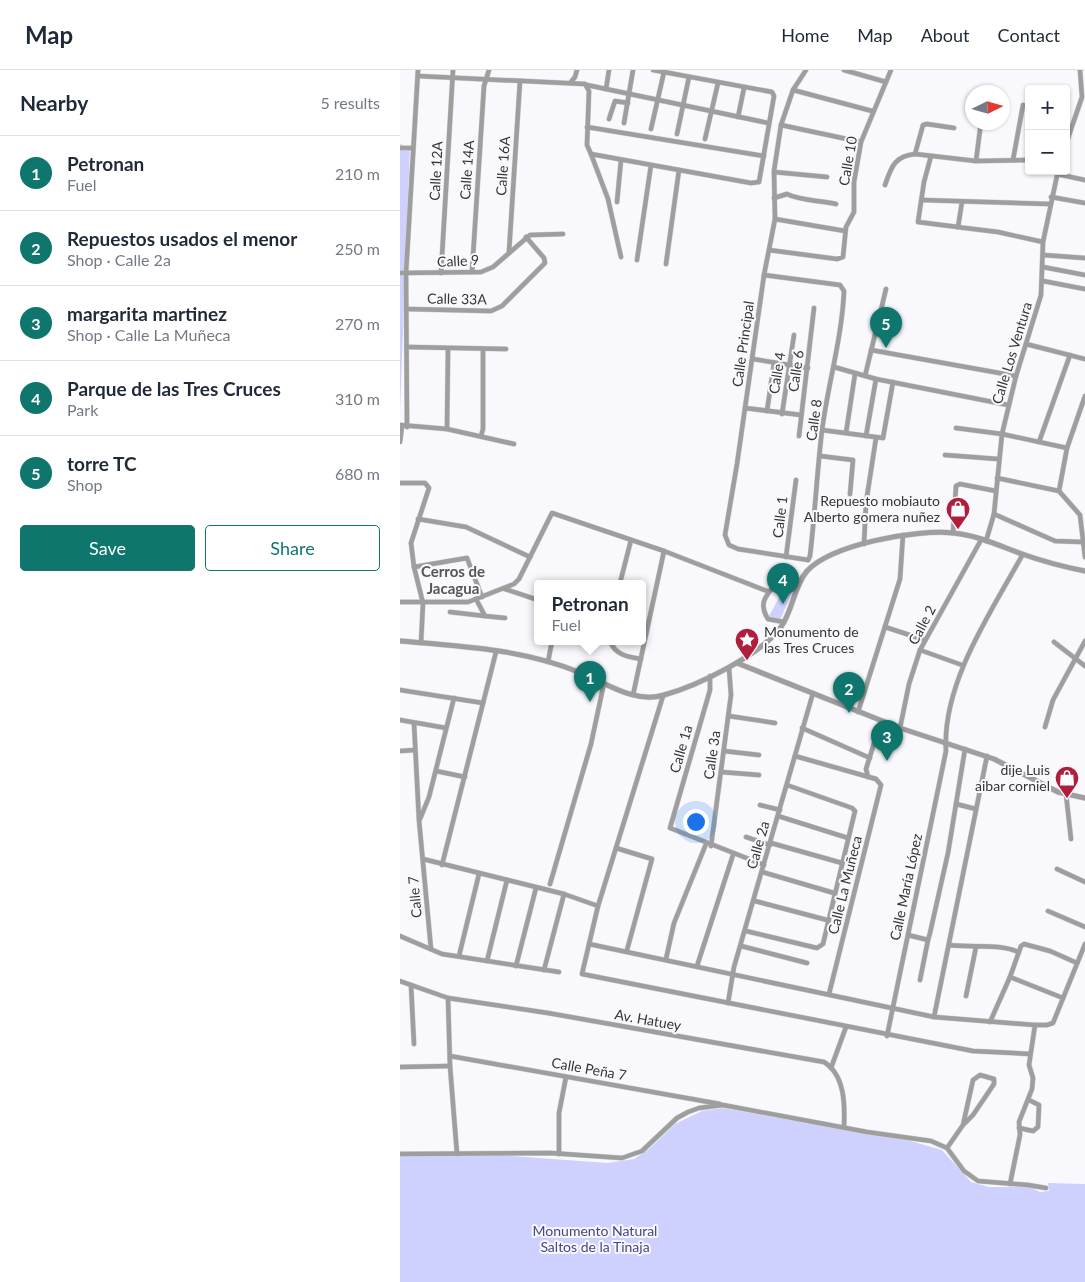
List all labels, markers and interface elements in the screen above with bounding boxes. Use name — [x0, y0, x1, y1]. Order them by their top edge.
text: Map — [25, 20, 73, 49]
text: Home — [781, 24, 829, 46]
text: Map — [857, 24, 893, 46]
text: About — [921, 24, 970, 46]
text: Contact — [998, 24, 1060, 46]
north arrow — [965, 85, 1010, 130]
map controls — [1025, 85, 1070, 175]
button: + — [1025, 85, 1070, 130]
text: Nearby — [20, 90, 88, 115]
text: 5 results — [320, 93, 380, 112]
button: − — [1025, 130, 1070, 175]
street label: Calle 16A — [492, 135, 513, 196]
street label: Calle 10 — [835, 135, 860, 187]
street label: Calle 14A — [456, 139, 477, 200]
street label: Calle 12A — [425, 140, 446, 201]
text: Petronan — [67, 152, 144, 175]
text: 1 — [31, 164, 41, 183]
text: 210 m — [335, 164, 380, 183]
text: Fuel — [67, 175, 97, 194]
text: Repuestos usados el menor — [67, 227, 297, 250]
text: 2 — [31, 239, 41, 258]
text: 250 m — [335, 239, 380, 258]
text: Shop · Calle 2a — [67, 250, 171, 269]
street label: Calle 9 — [437, 251, 479, 270]
street label: Calle 33A — [427, 289, 487, 308]
street label: Calle Principal — [728, 300, 757, 388]
street label: Calle Los Ventura — [988, 300, 1035, 406]
text: margarita martinez — [67, 302, 227, 325]
pin: 5 — [870, 307, 902, 348]
text: 3 — [31, 314, 41, 333]
text: 270 m — [335, 314, 380, 333]
text: Shop · Calle La Muñeca — [67, 325, 230, 344]
street label: Calle 6 — [784, 349, 807, 393]
street label: Calle 4 — [765, 351, 788, 395]
text: Parque de las Tres Cruces — [67, 377, 281, 400]
text: 4 — [31, 389, 41, 408]
text: 310 m — [335, 389, 380, 408]
street label: Calle 8 — [802, 398, 825, 442]
text: Park — [67, 400, 98, 419]
text: torre TC — [67, 452, 137, 475]
text: 5 — [31, 464, 41, 483]
text: 680 m — [335, 464, 380, 483]
text: Shop — [67, 475, 103, 494]
place label: Repuesto mobiauto Alberto gomera nuñez — [804, 492, 940, 525]
street label: Calle 1 — [769, 495, 791, 539]
shop icon: Repuesto mobiauto Alberto gomera nuñez — [945, 496, 971, 530]
button: Save — [20, 525, 195, 571]
button: Share — [205, 525, 380, 571]
district label: Cerros de Jacagua — [421, 562, 485, 597]
pin: 4 — [767, 563, 799, 604]
popup — [534, 580, 646, 645]
text: Petronan — [551, 592, 629, 615]
street label: Calle 2 — [904, 602, 939, 647]
text: Fuel — [551, 615, 581, 634]
place label: Monumento de las Tres Cruces — [764, 623, 859, 656]
place icon: Monumento de las Tres Cruces — [734, 627, 760, 661]
pin: 1 — [574, 661, 606, 702]
pin: 2 — [833, 672, 865, 713]
pin: 3 — [871, 720, 903, 761]
street label: Calle 1a — [666, 723, 695, 775]
street label: Calle 3a — [700, 729, 723, 780]
place label: dije Luis aibar corniel — [975, 761, 1050, 794]
shop icon: dije Luis aibar corniel — [1054, 765, 1080, 799]
your location — [683, 809, 709, 835]
street label: Calle 2a — [743, 819, 772, 871]
street label: Calle María López — [886, 832, 925, 942]
street label: Calle La Muñeca — [824, 834, 865, 936]
street label: Calle 7 — [404, 875, 425, 919]
street label: Av. Hatuey — [614, 1005, 683, 1034]
street label: Calle Peña 7 — [550, 1054, 628, 1083]
park label: Monumento Natural Saltos de la Tinaja — [533, 1222, 657, 1255]

